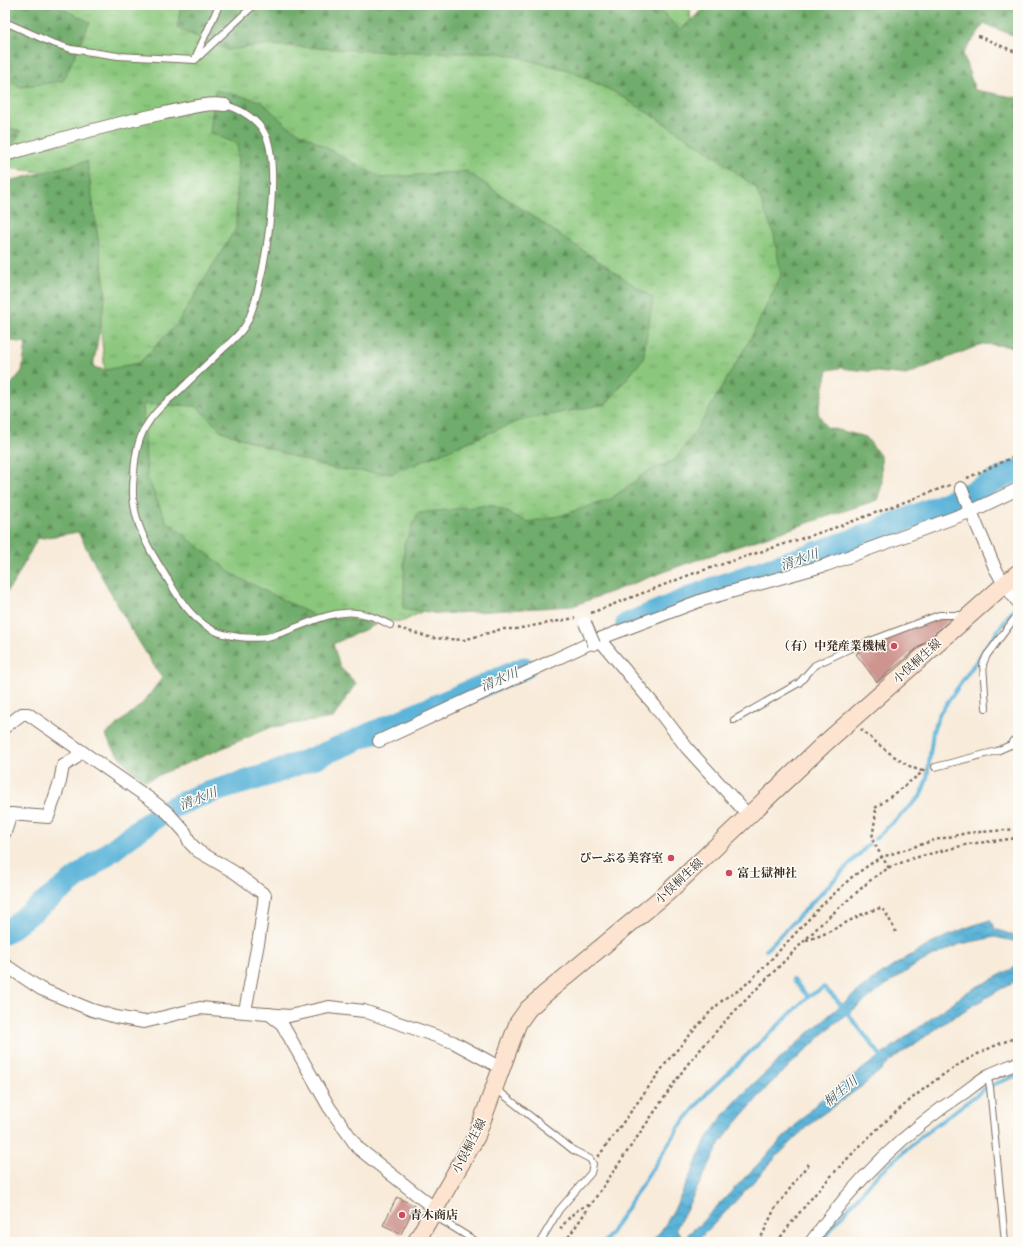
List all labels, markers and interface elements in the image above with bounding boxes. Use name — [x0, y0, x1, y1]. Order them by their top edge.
water label: 清水川 — [778, 545, 823, 575]
street label: 小俣桐生線 — [890, 636, 945, 687]
place label: （有）中発産業機械 — [778, 639, 886, 654]
marker: （有）中発産業機械 — [889, 641, 899, 651]
water label: 清水川 — [478, 664, 523, 696]
water label: 清水川 — [177, 784, 222, 814]
place label: ぴーぷる美容室 — [579, 851, 663, 866]
marker: ぴーぷる美容室 — [666, 853, 676, 863]
street label: 小俣桐生線 — [652, 855, 706, 907]
place label: 富士獄神社 — [737, 866, 797, 881]
marker: 富士獄神社 — [724, 868, 734, 878]
water label: 桐生川 — [820, 1072, 863, 1111]
street label: 小俣桐生線 — [449, 1116, 490, 1176]
place label: 青木商店 — [410, 1208, 458, 1223]
marker: 青木商店 — [397, 1210, 407, 1220]

